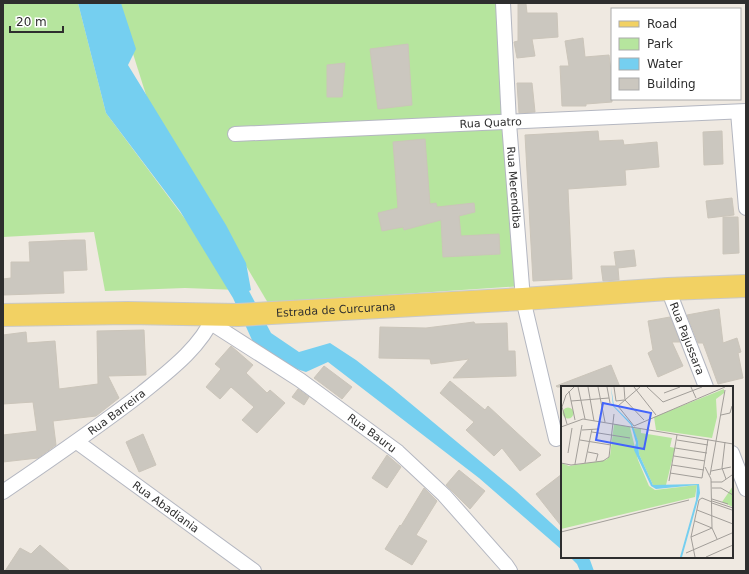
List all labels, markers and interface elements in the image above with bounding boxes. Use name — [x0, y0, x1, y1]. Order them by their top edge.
scale bar — [10, 8, 63, 34]
legend — [611, 8, 741, 100]
text: 20 m — [16, 15, 47, 29]
text: Road — [647, 17, 677, 31]
text: Park — [647, 37, 673, 51]
text: Water — [647, 57, 683, 71]
text: Building — [647, 77, 696, 91]
street label: Rua Quatro — [459, 115, 522, 130]
street label: Rua Merendiba — [504, 146, 524, 229]
street label: Estrada de Curcurana — [276, 300, 396, 319]
street label: Rua Pajussara — [667, 300, 707, 377]
street label: Rua Barreira — [85, 386, 148, 438]
inset map — [561, 386, 733, 558]
street label: Rua Bauru — [345, 411, 399, 455]
street label: Rua Abadiania — [130, 478, 202, 535]

